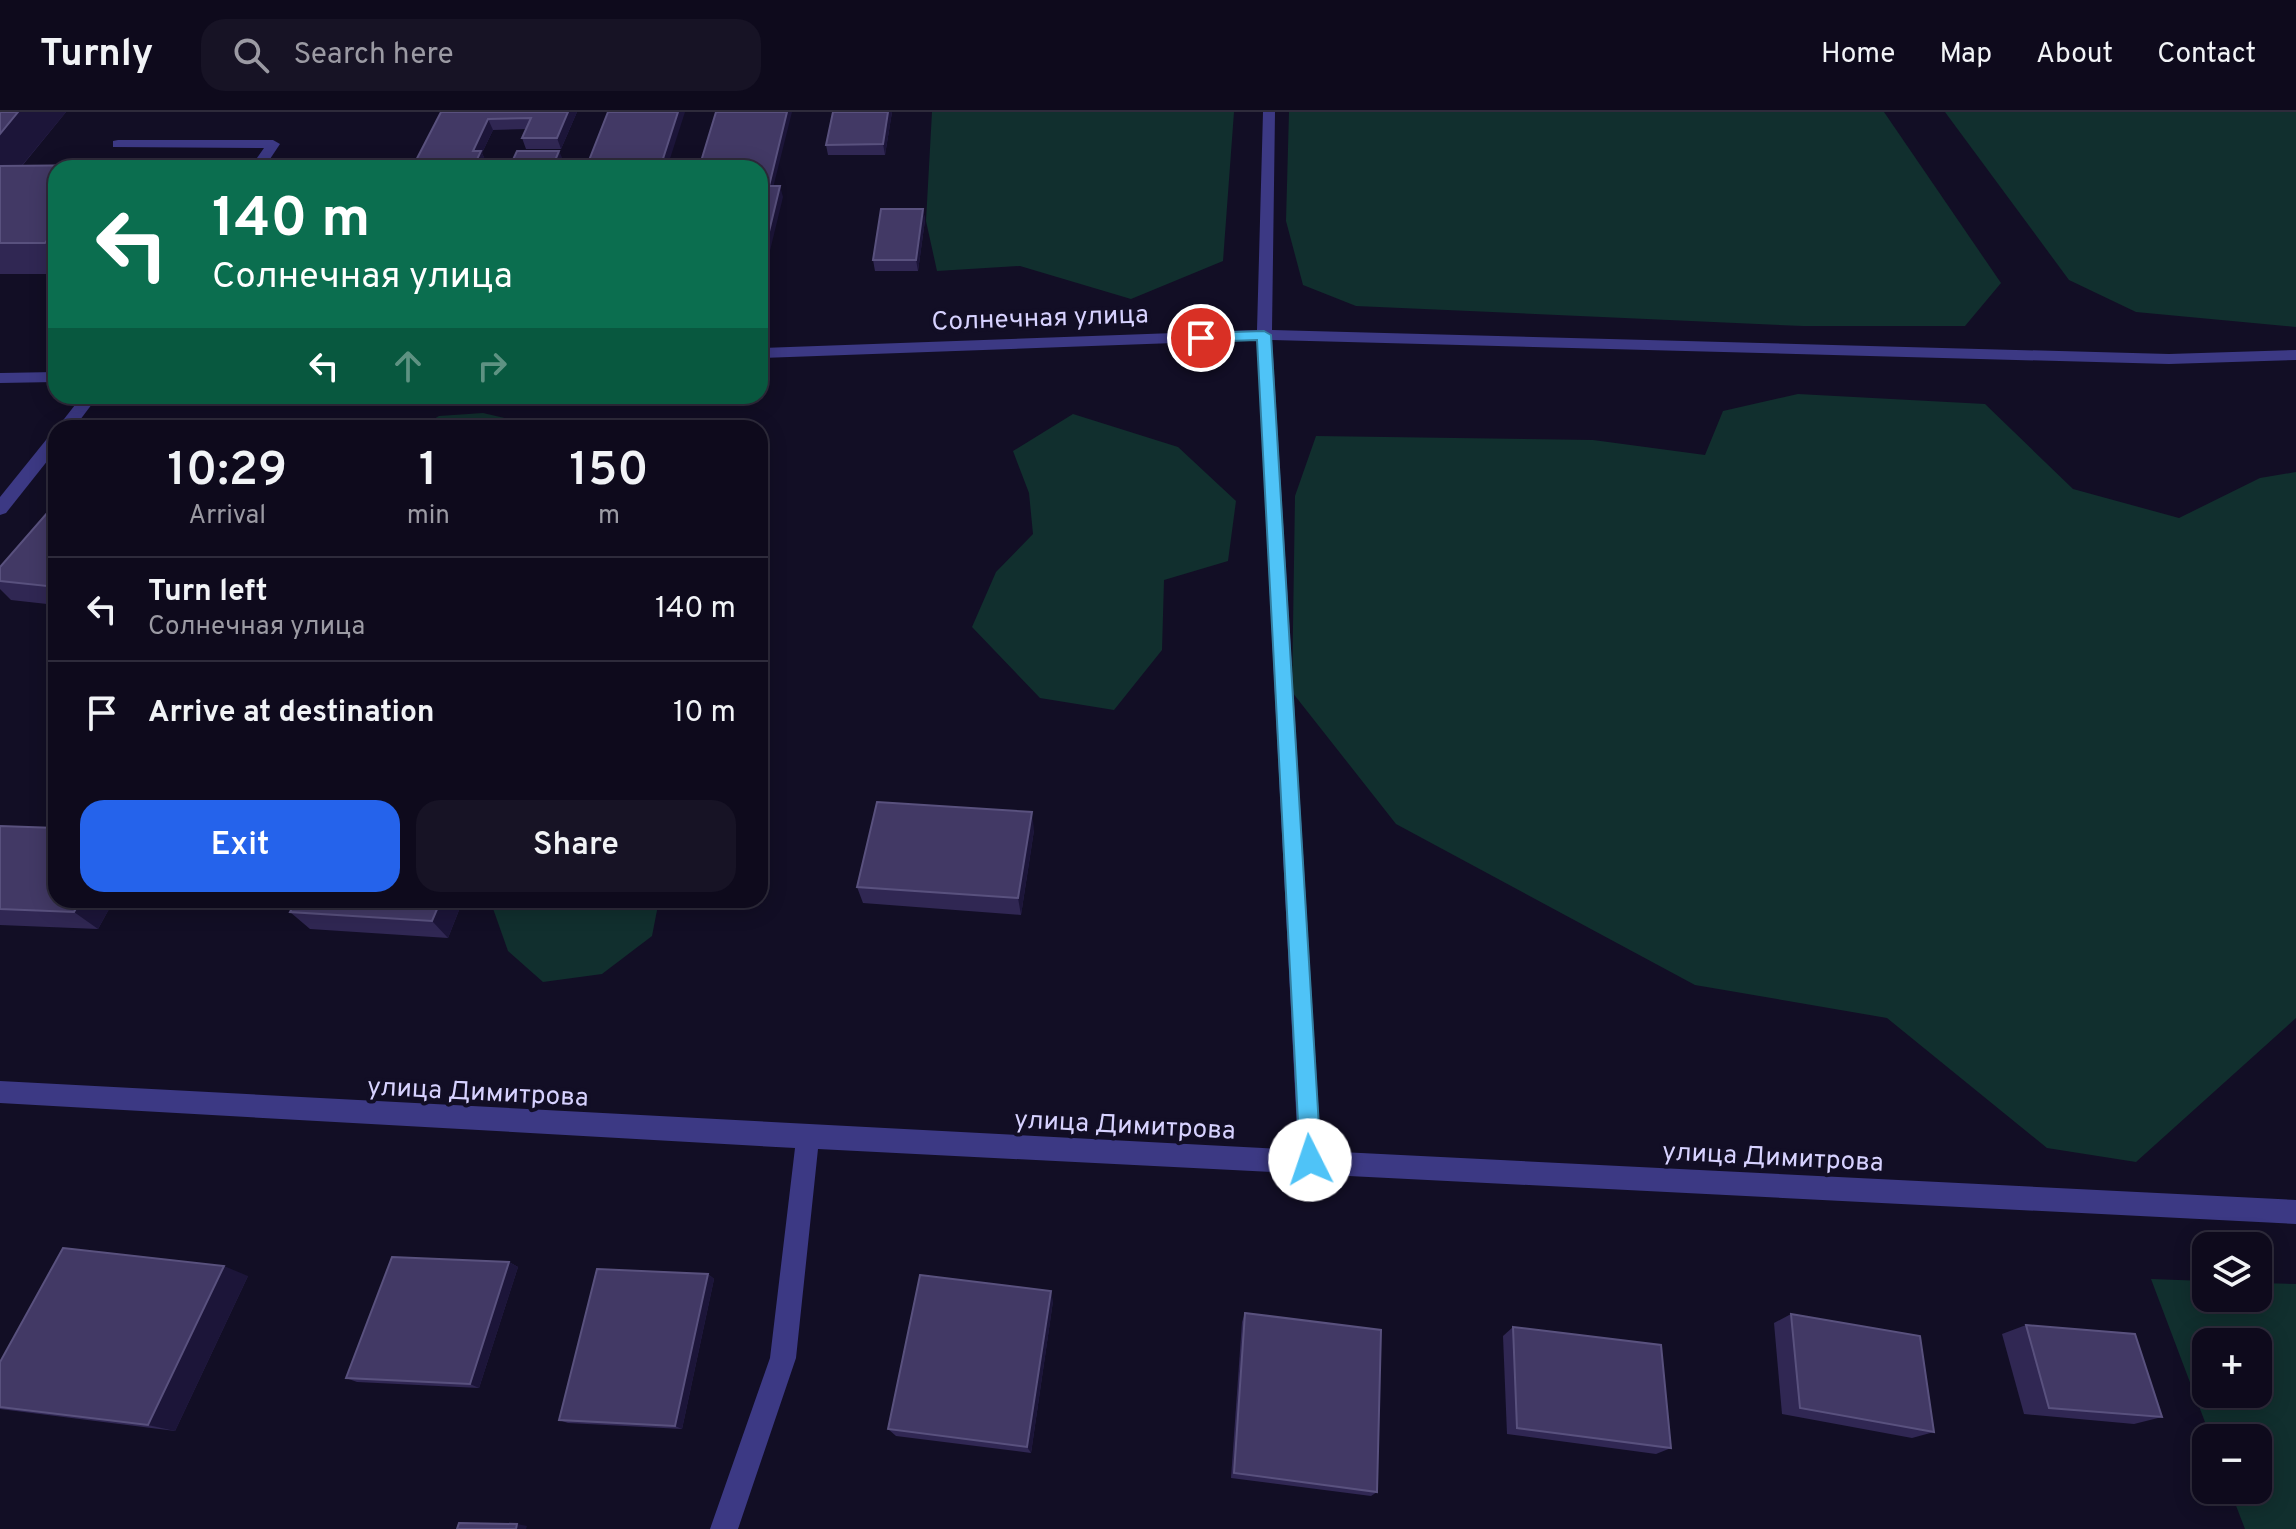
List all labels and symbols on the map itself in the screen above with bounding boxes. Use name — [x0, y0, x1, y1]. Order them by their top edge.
street label: Солнечная улица — [931, 299, 1149, 340]
pin — [1167, 304, 1235, 372]
street label: улица Димитрова — [366, 1071, 589, 1116]
street label: улица Димитрова — [1013, 1104, 1236, 1149]
position arrow — [1268, 1118, 1352, 1202]
street label: улица Димитрова — [1661, 1136, 1884, 1181]

